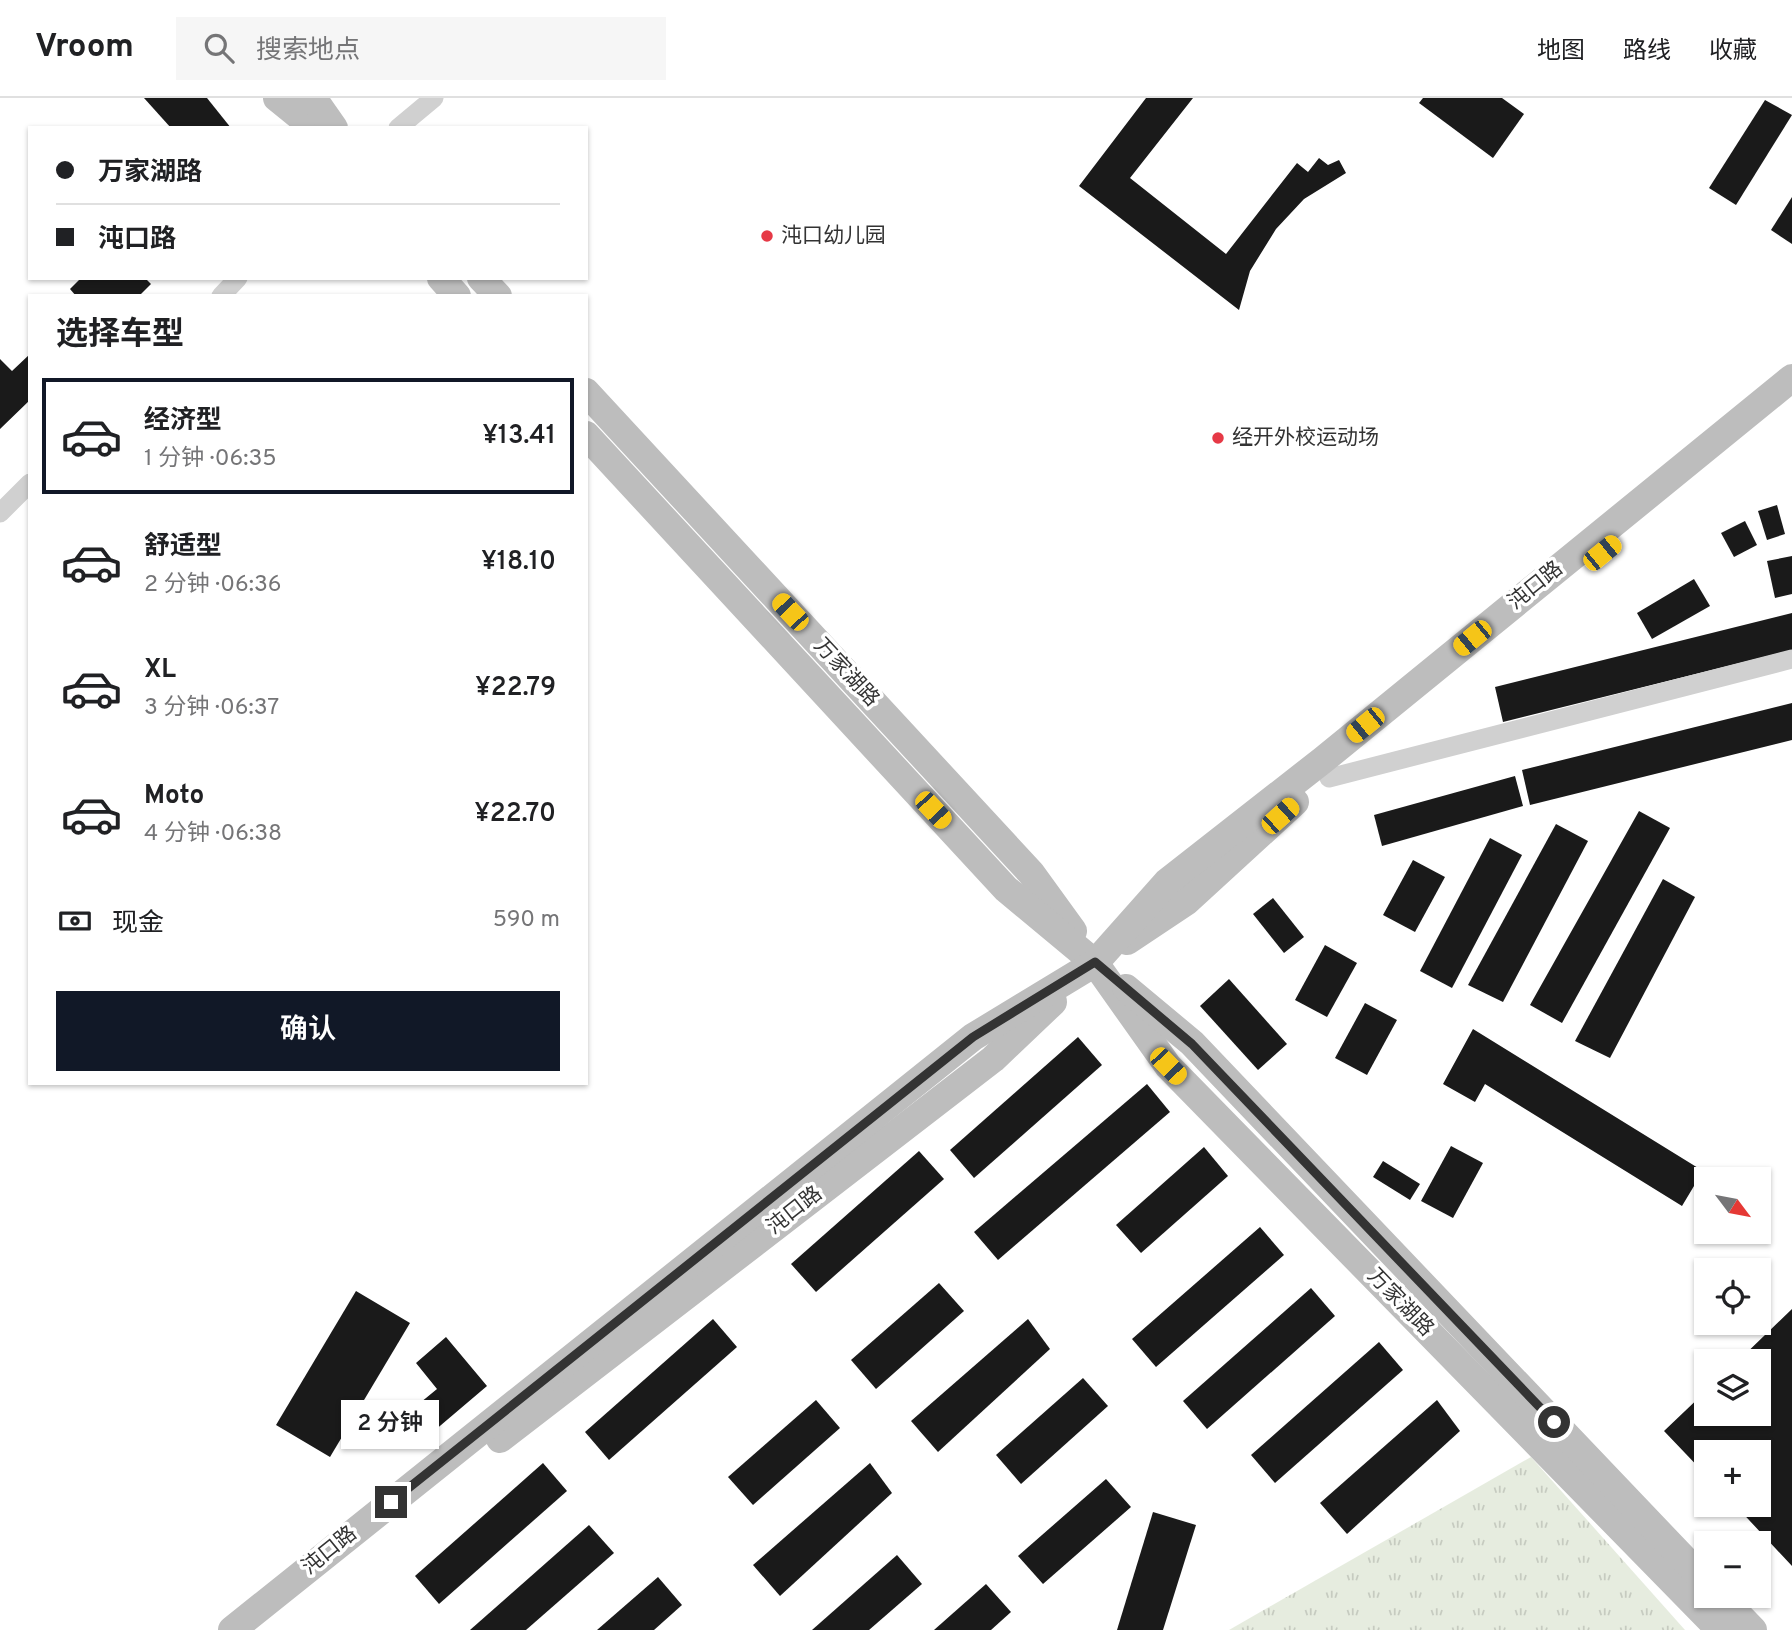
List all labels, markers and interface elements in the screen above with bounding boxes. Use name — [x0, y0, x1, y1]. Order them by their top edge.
search box — [176, 17, 666, 80]
text: Vroom — [35, 27, 134, 69]
icon: search — [200, 29, 238, 67]
text: 搜索地点 — [256, 35, 360, 68]
text: 地图 — [1537, 37, 1585, 67]
text: 路线 — [1623, 37, 1671, 67]
text: 收藏 — [1709, 37, 1757, 67]
text: 万家湖路 — [98, 157, 202, 190]
place label: 沌口幼儿园 — [781, 223, 886, 250]
text: 沌口路 — [98, 224, 176, 257]
marker: 沌口幼儿园 — [759, 228, 775, 244]
text: 选择车型 — [56, 316, 184, 356]
icon: car — [60, 405, 123, 468]
text: 经济型 — [144, 405, 222, 438]
text: ¥13.41 — [482, 420, 556, 453]
place label: 经开外校运动场 — [1232, 425, 1379, 452]
marker: 经开外校运动场 — [1210, 430, 1226, 446]
text: 1 分钟 · 06:35 — [144, 445, 277, 474]
icon: car — [60, 531, 123, 594]
text: 舒适型 — [144, 531, 222, 564]
car — [1580, 532, 1625, 574]
text: ¥18.10 — [481, 546, 556, 579]
street label: 沌口路 — [1503, 556, 1569, 616]
text: 2 分钟 · 06:36 — [144, 571, 282, 600]
car — [768, 589, 813, 635]
car — [1450, 617, 1495, 659]
street label: 万家湖路 — [807, 633, 885, 713]
text: XL — [144, 654, 176, 687]
icon: car — [60, 657, 123, 720]
text: ¥22.79 — [475, 672, 556, 705]
text: 3 分钟 · 06:37 — [144, 694, 279, 723]
car — [1343, 704, 1388, 746]
text: Moto — [144, 780, 204, 813]
icon: car — [60, 783, 123, 846]
car — [911, 787, 956, 833]
car — [1258, 794, 1303, 838]
text: ¥22.70 — [474, 798, 556, 831]
text: 4 分钟 · 06:38 — [144, 820, 282, 849]
icon: cash — [56, 902, 94, 940]
text: 590 m — [493, 906, 560, 935]
text: 现金 — [112, 908, 164, 941]
button: 确认 — [56, 991, 560, 1071]
car — [1146, 1044, 1191, 1088]
north arrow — [1694, 1167, 1771, 1244]
map controls — [1694, 1167, 1771, 1608]
street label: 沌口路 — [762, 1181, 828, 1241]
button: locate — [1694, 1258, 1771, 1335]
street label: 万家湖路 — [1361, 1263, 1439, 1343]
button: layers — [1694, 1349, 1771, 1426]
callout: 2 分钟 — [342, 1400, 440, 1450]
route start — [1538, 1406, 1570, 1438]
text: 2 分钟 — [357, 1410, 423, 1439]
button: + — [1694, 1440, 1771, 1517]
route end — [375, 1486, 407, 1518]
street label: 沌口路 — [297, 1521, 363, 1581]
button: − — [1694, 1531, 1771, 1608]

